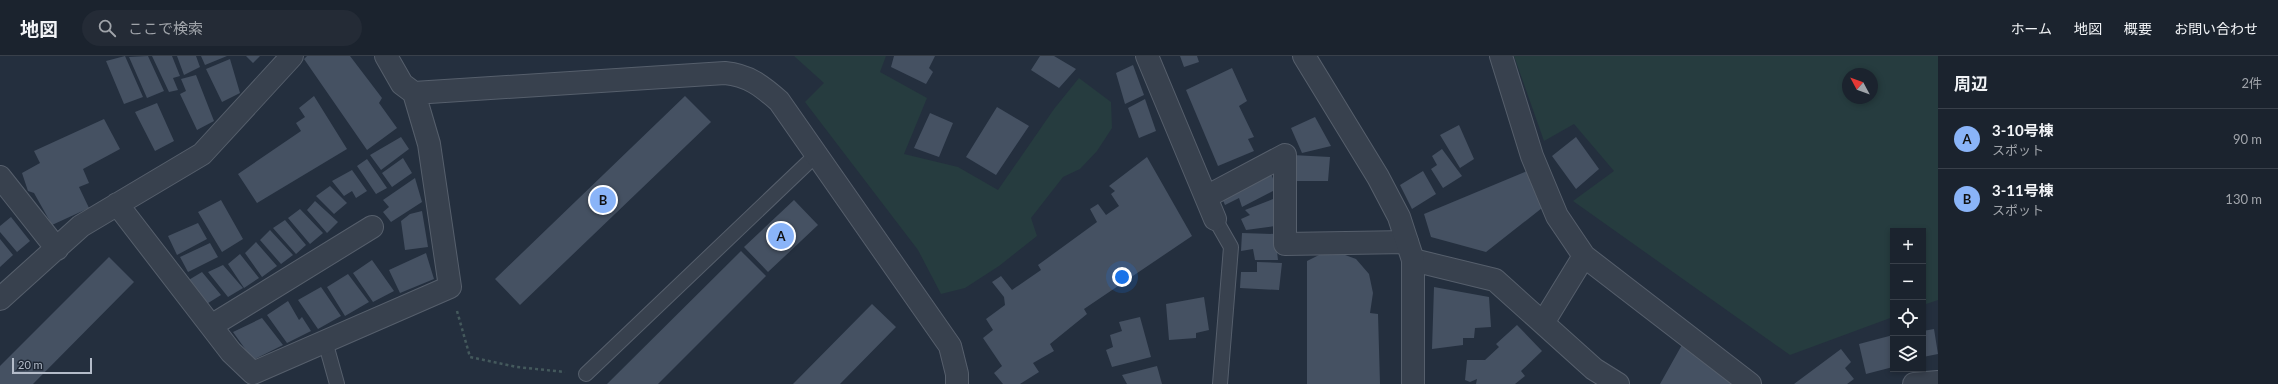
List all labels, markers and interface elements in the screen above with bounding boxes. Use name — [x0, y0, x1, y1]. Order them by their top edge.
search box — [82, 10, 362, 46]
text: 地図 — [20, 17, 58, 40]
icon: search — [96, 17, 118, 39]
text: ここで検索 — [128, 19, 203, 37]
text: ホーム — [2010, 20, 2052, 37]
text: 地図 — [2074, 20, 2102, 37]
text: 概要 — [2124, 20, 2152, 37]
text: お問い合わせ — [2174, 20, 2258, 37]
north arrow — [1842, 68, 1878, 104]
text: 周辺 — [1954, 73, 1988, 94]
text: 2件 — [2241, 75, 2262, 91]
text: 3-10号棟 — [1992, 121, 2054, 139]
text: A — [1962, 131, 1972, 147]
text: 90 m — [2233, 131, 2262, 147]
text: スポット — [1992, 142, 2044, 158]
text: 3-11号棟 — [1992, 181, 2054, 199]
pin: B — [590, 185, 616, 215]
text: B — [1963, 191, 1971, 207]
text: 130 m — [2225, 191, 2262, 207]
text: スポット — [1992, 202, 2044, 218]
pin: A — [768, 221, 794, 251]
map controls — [1890, 228, 1926, 372]
button: + — [1890, 228, 1926, 264]
button: − — [1890, 264, 1926, 300]
your location — [1112, 267, 1132, 287]
button: locate — [1890, 300, 1926, 336]
button: layers — [1890, 336, 1926, 372]
scale bar — [12, 356, 92, 375]
text: 20 m — [18, 358, 43, 371]

